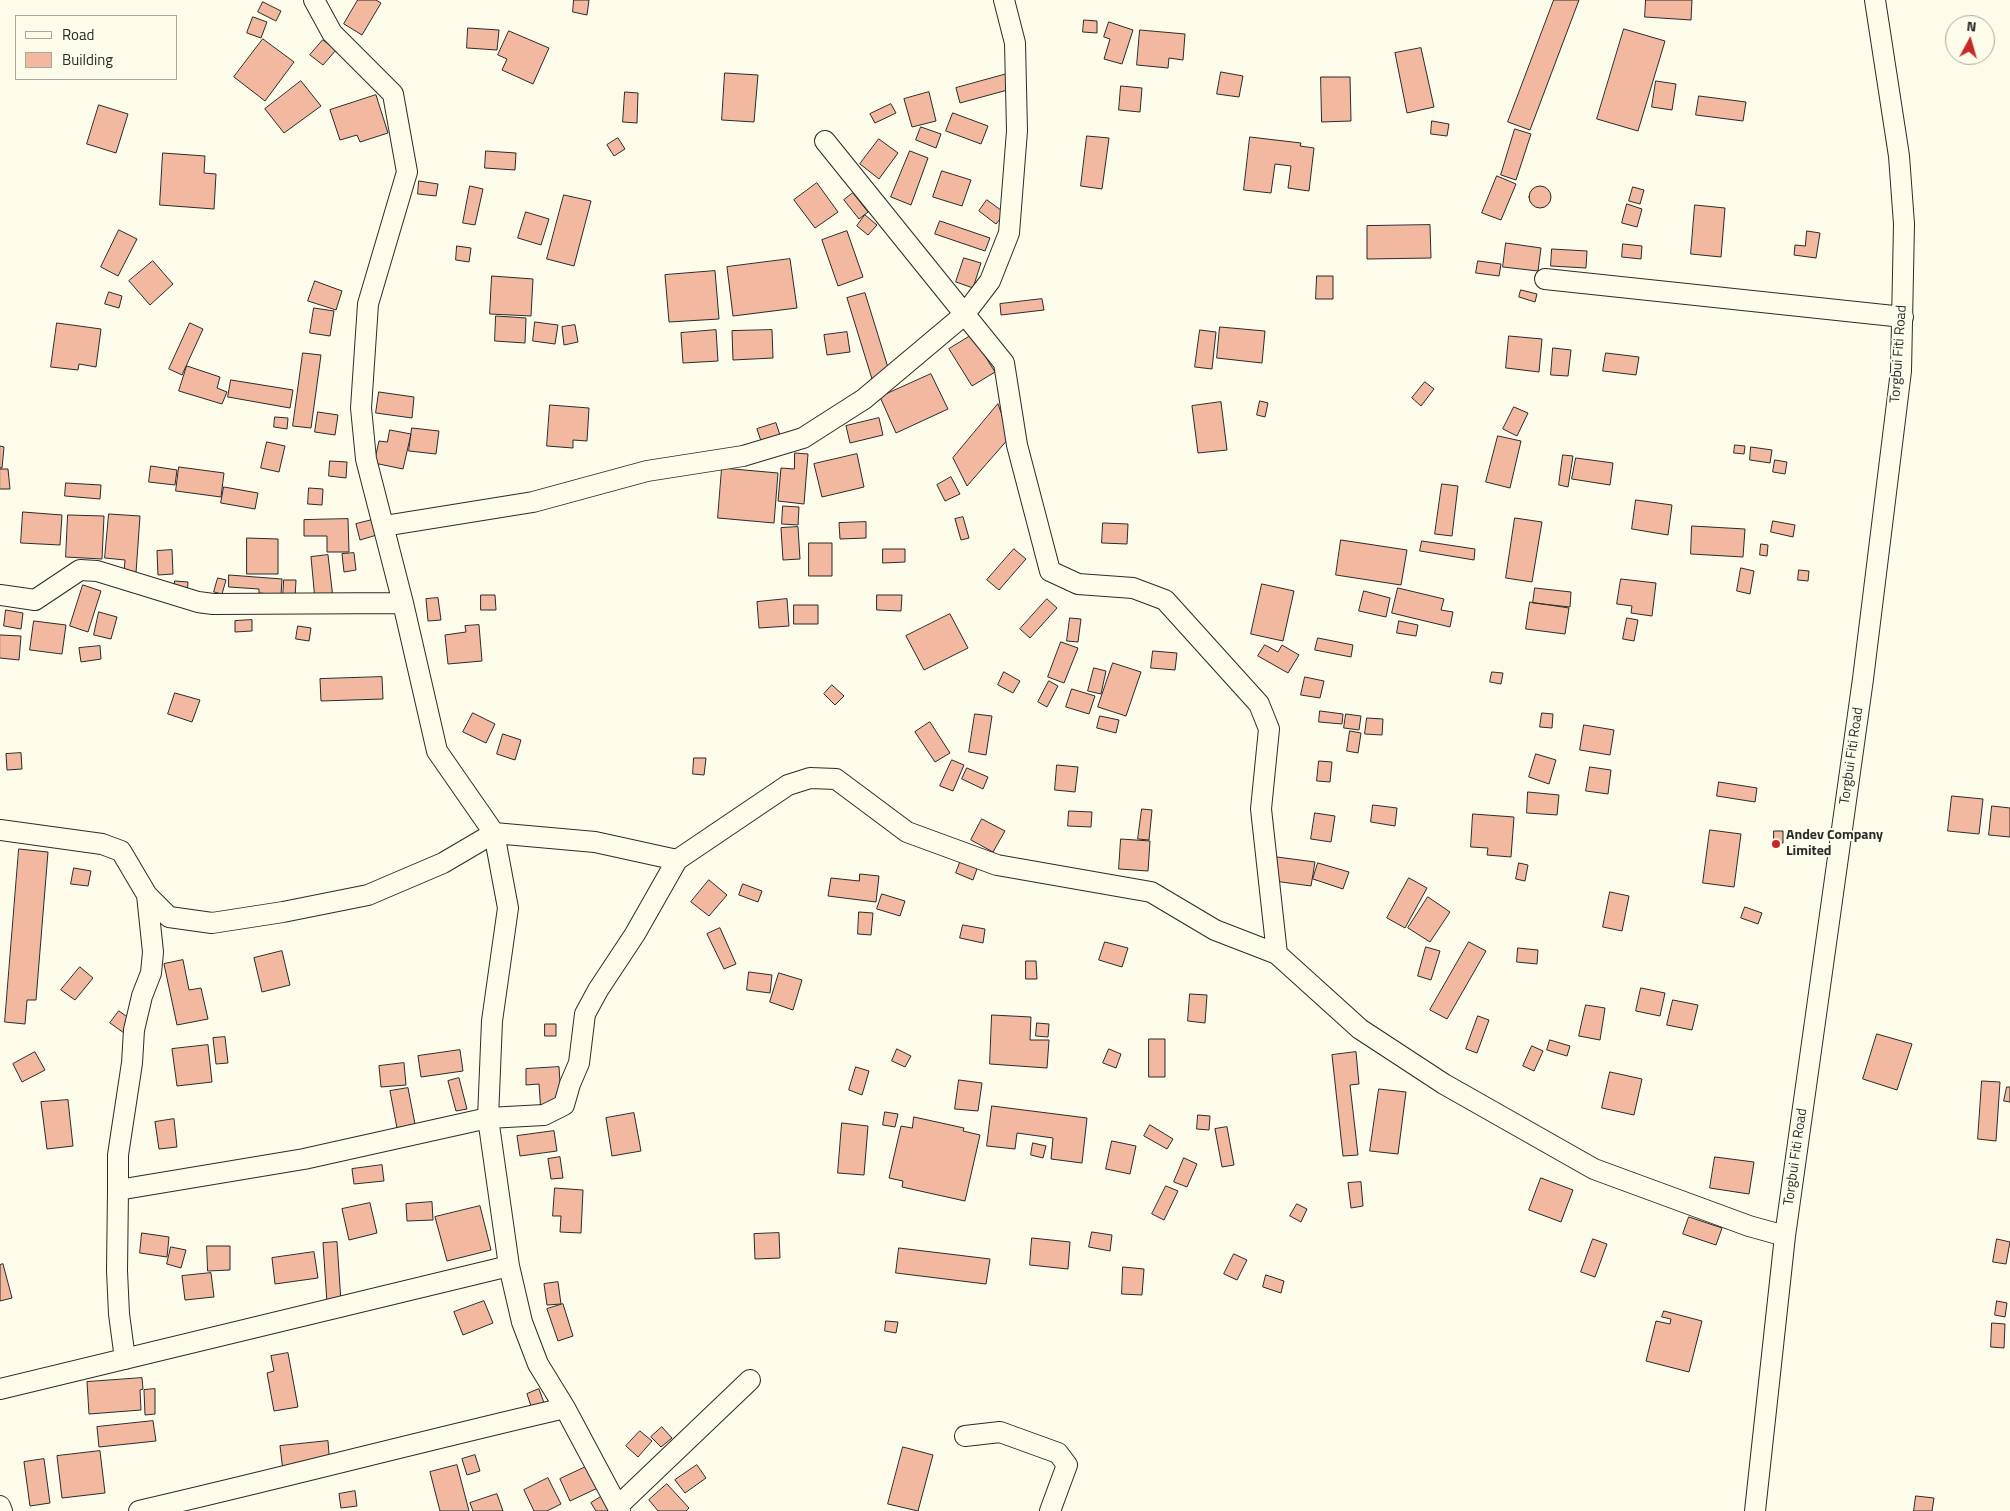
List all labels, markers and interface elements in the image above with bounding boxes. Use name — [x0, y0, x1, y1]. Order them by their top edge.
legend — [15, 15, 178, 80]
north arrow — [1945, 15, 1995, 65]
text: N — [1966, 15, 1977, 37]
text: Road — [62, 23, 94, 46]
text: Building — [62, 48, 113, 71]
street label: Torgbui Fiti Road — [1887, 304, 1911, 404]
street label: Torgbui Fiti Road — [1837, 706, 1867, 806]
place label: Andev Company Limited — [1786, 828, 1883, 860]
marker: Andev Company Limited — [1770, 838, 1782, 850]
street label: Torgbui Fiti Road — [1781, 1107, 1811, 1207]

